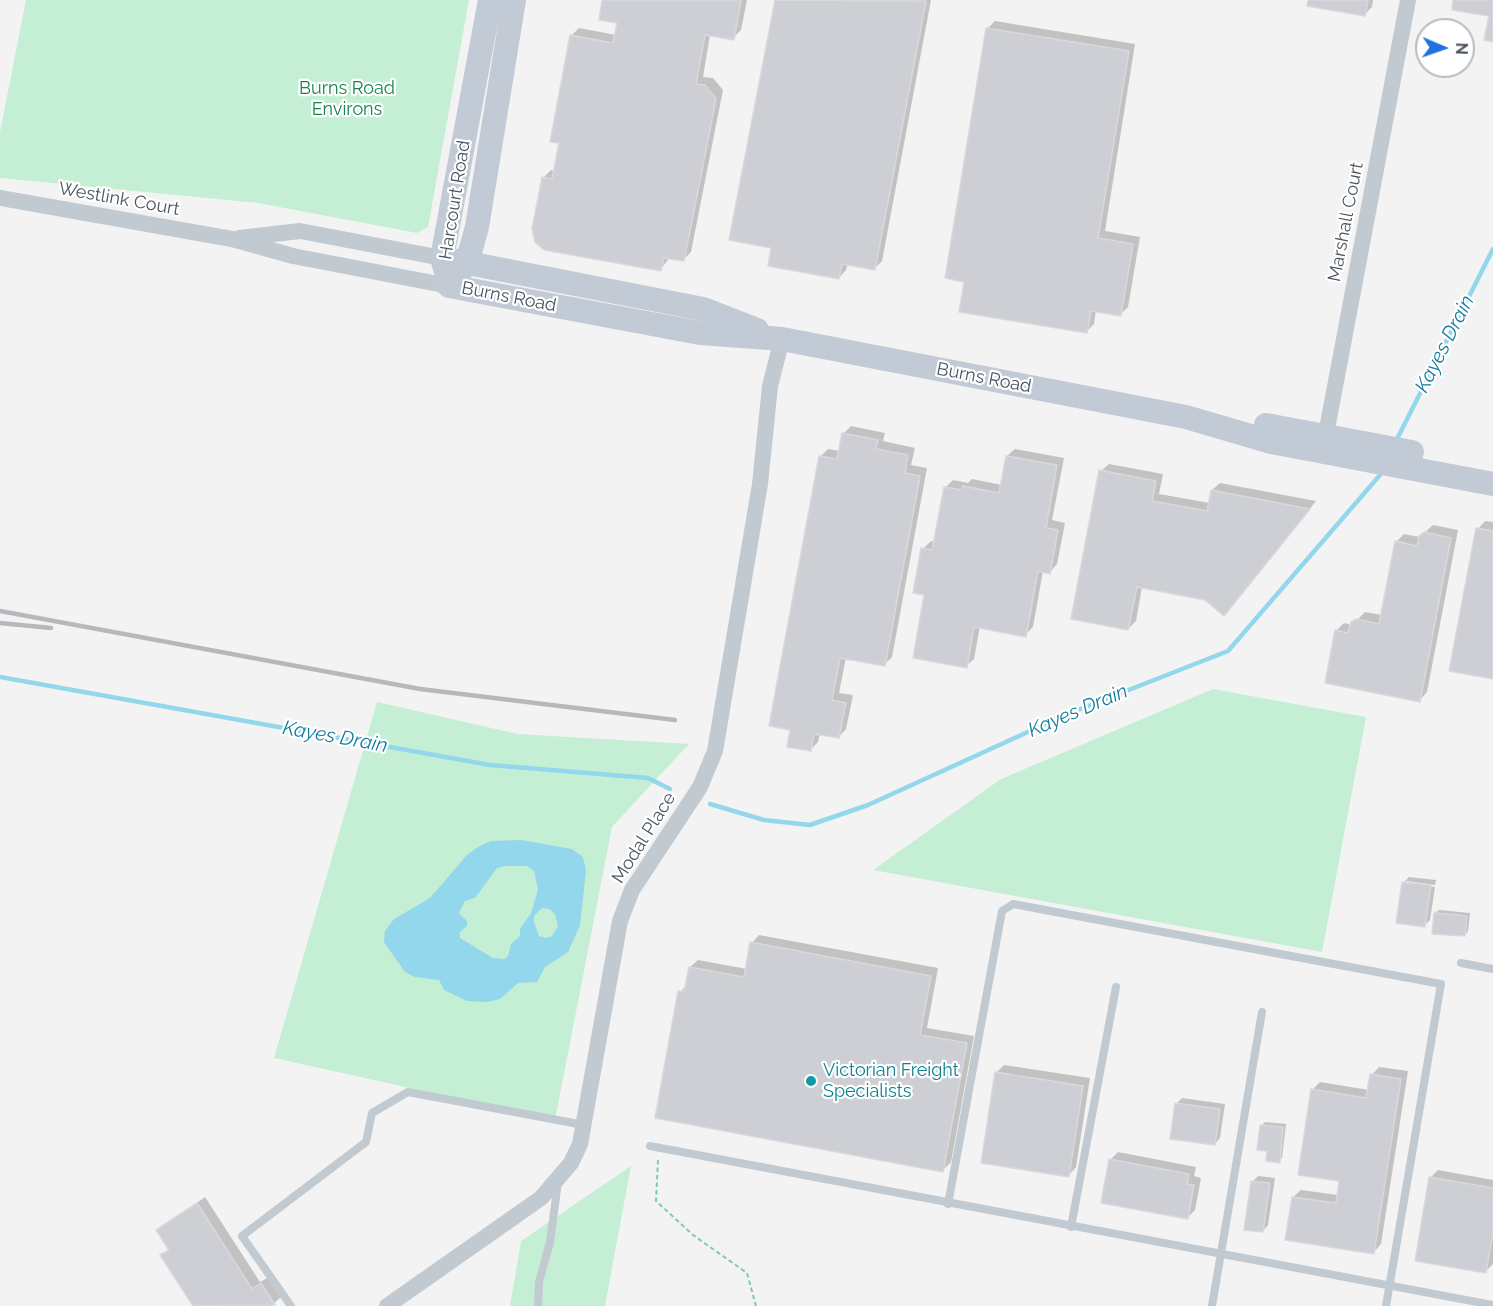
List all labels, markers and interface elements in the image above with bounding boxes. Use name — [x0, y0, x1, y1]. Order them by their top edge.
north arrow — [1415, 18, 1475, 78]
text: N — [1452, 42, 1471, 55]
park label: Burns Road Environs — [299, 78, 395, 121]
street label: Harcourt Road — [435, 139, 475, 261]
street label: Marshall Court — [1324, 160, 1368, 284]
street label: Westlink Court — [57, 178, 181, 220]
street label: Burns Road — [460, 277, 558, 317]
water label: Kayes Drain — [1410, 291, 1480, 397]
street label: Burns Road — [935, 358, 1033, 398]
water label: Kayes Drain — [1025, 679, 1131, 743]
water label: Kayes Drain — [281, 716, 389, 758]
street label: Modal Place — [608, 789, 680, 887]
place label: Victorian Freight Specialists — [823, 1060, 959, 1102]
marker: Victorian Freight Specialists — [804, 1074, 818, 1088]

